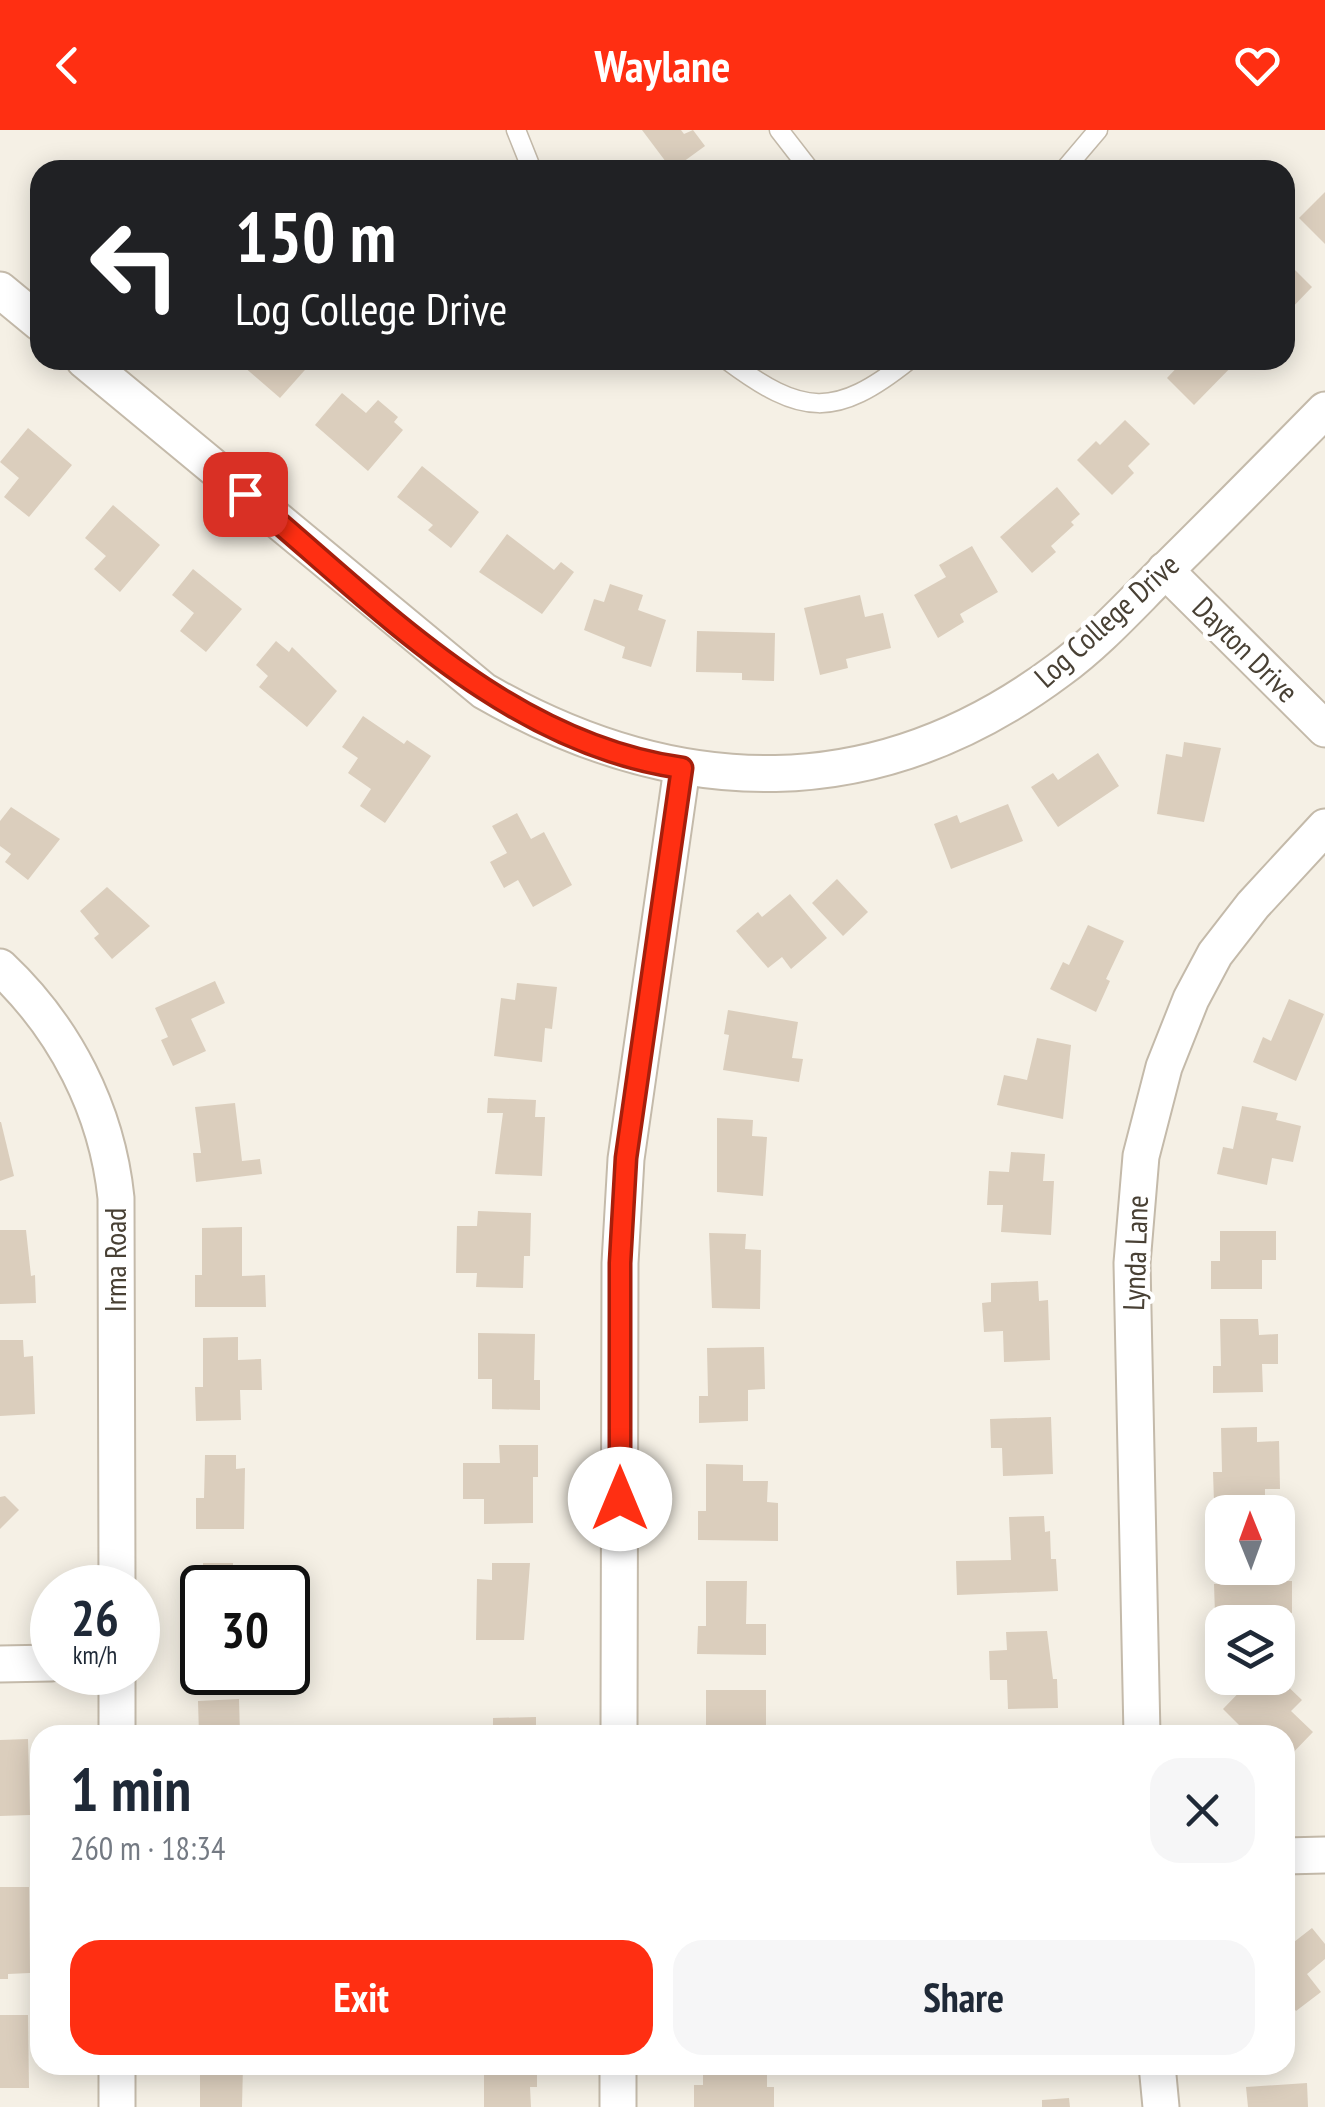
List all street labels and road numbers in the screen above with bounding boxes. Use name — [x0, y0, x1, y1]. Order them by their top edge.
street label: Log College Drive — [1025, 545, 1187, 695]
street label: Dayton Drive — [1185, 588, 1307, 710]
street label: Lynda Lane — [1113, 1195, 1156, 1311]
street label: Irma Road — [95, 1208, 134, 1312]

